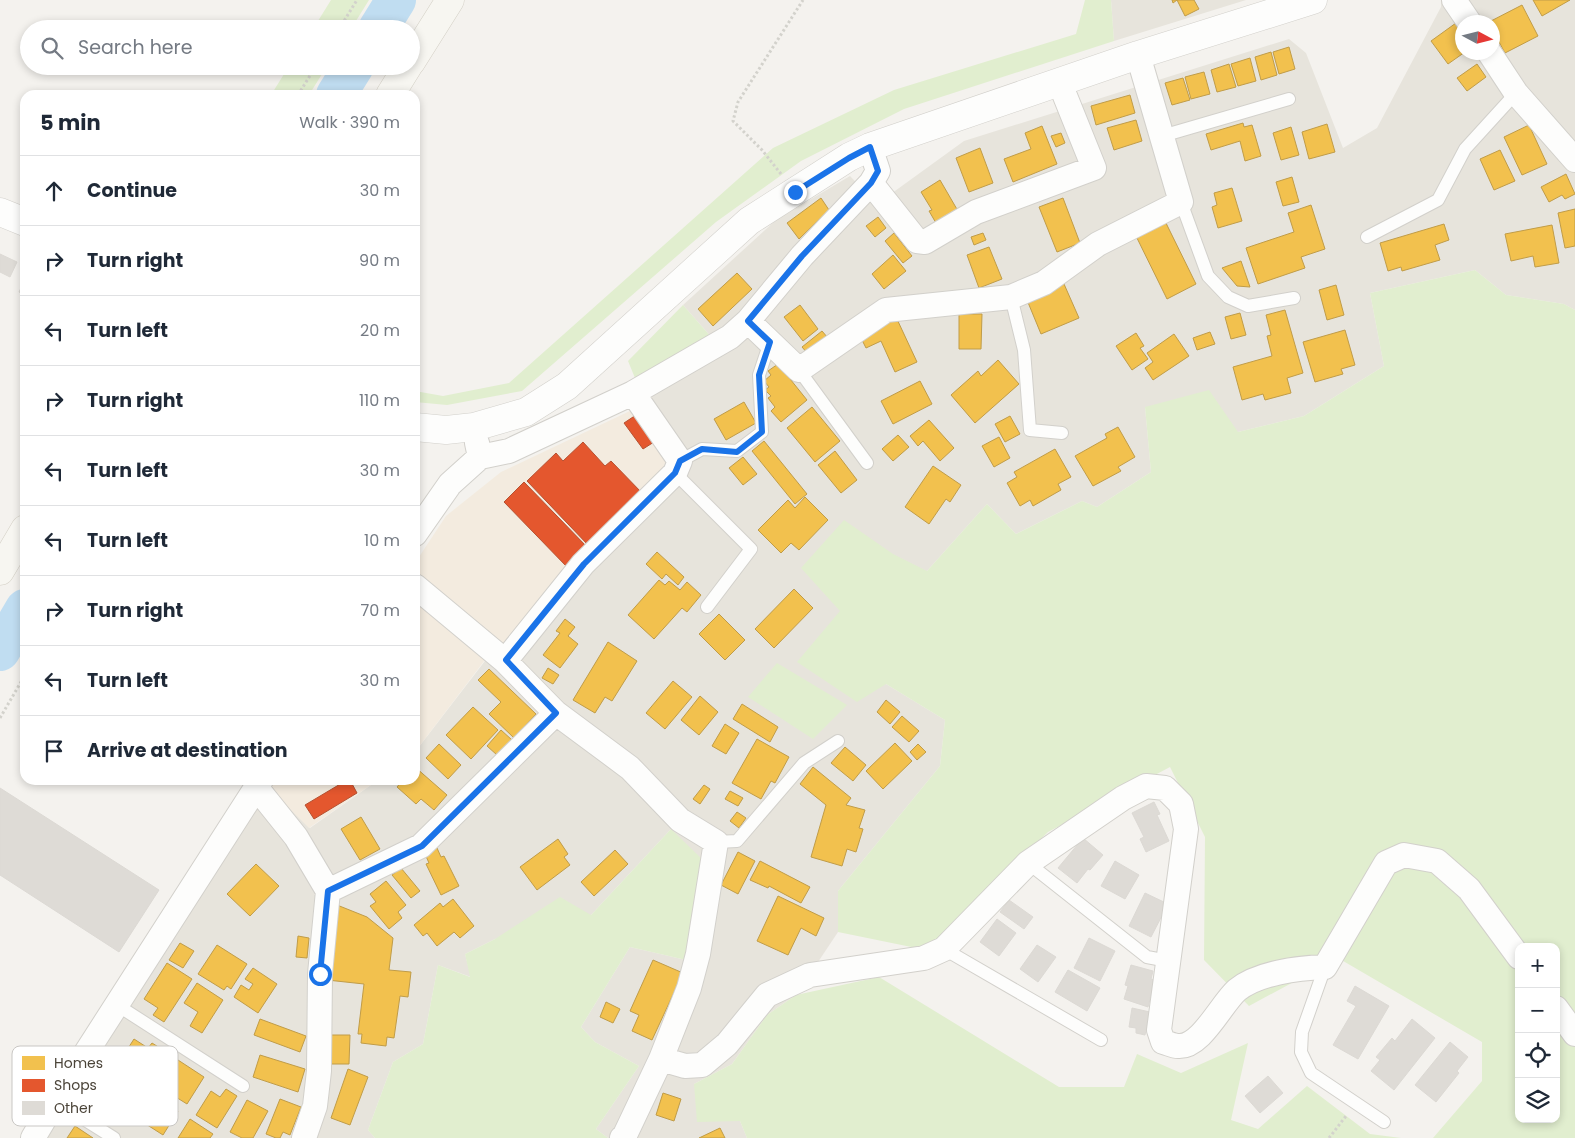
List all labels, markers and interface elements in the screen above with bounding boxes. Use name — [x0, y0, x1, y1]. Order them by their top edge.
north arrow — [1455, 15, 1500, 60]
search box — [20, 20, 420, 75]
icon: search — [38, 34, 66, 62]
text: Search here — [78, 34, 192, 61]
text: 5 min — [40, 108, 101, 137]
text: Walk · 390 m — [299, 111, 400, 134]
icon: ahead — [40, 177, 68, 205]
text: Continue — [87, 177, 177, 204]
text: 30 m — [360, 179, 400, 202]
route end — [784, 181, 807, 204]
icon: right — [40, 247, 68, 275]
text: Turn right — [87, 247, 183, 274]
text: 90 m — [359, 249, 400, 272]
icon: left — [40, 317, 68, 345]
text: Turn left — [87, 317, 168, 344]
text: 20 m — [360, 319, 400, 342]
icon: right — [40, 387, 68, 415]
text: Turn right — [87, 387, 183, 414]
text: 110 m — [359, 389, 400, 412]
icon: left — [40, 457, 68, 485]
text: Turn left — [87, 457, 168, 484]
text: 30 m — [360, 459, 400, 482]
icon: left — [40, 527, 68, 555]
text: Turn left — [87, 527, 168, 554]
text: 10 m — [364, 529, 400, 552]
icon: right — [40, 597, 68, 625]
text: Turn right — [87, 597, 183, 624]
text: 70 m — [360, 599, 400, 622]
icon: left — [40, 667, 68, 695]
text: Turn left — [87, 667, 168, 694]
text: 30 m — [360, 669, 400, 692]
icon: arrive — [40, 737, 68, 765]
text: Arrive at destination — [87, 737, 288, 764]
map controls — [1515, 943, 1560, 1123]
button: + — [1515, 943, 1560, 988]
route start — [309, 963, 332, 986]
button: − — [1515, 988, 1560, 1033]
button: locate — [1515, 1033, 1560, 1078]
legend — [12, 1046, 178, 1126]
text: Homes — [54, 1053, 103, 1073]
text: Shops — [54, 1075, 97, 1095]
button: layers — [1515, 1078, 1560, 1123]
text: Other — [54, 1098, 93, 1118]

